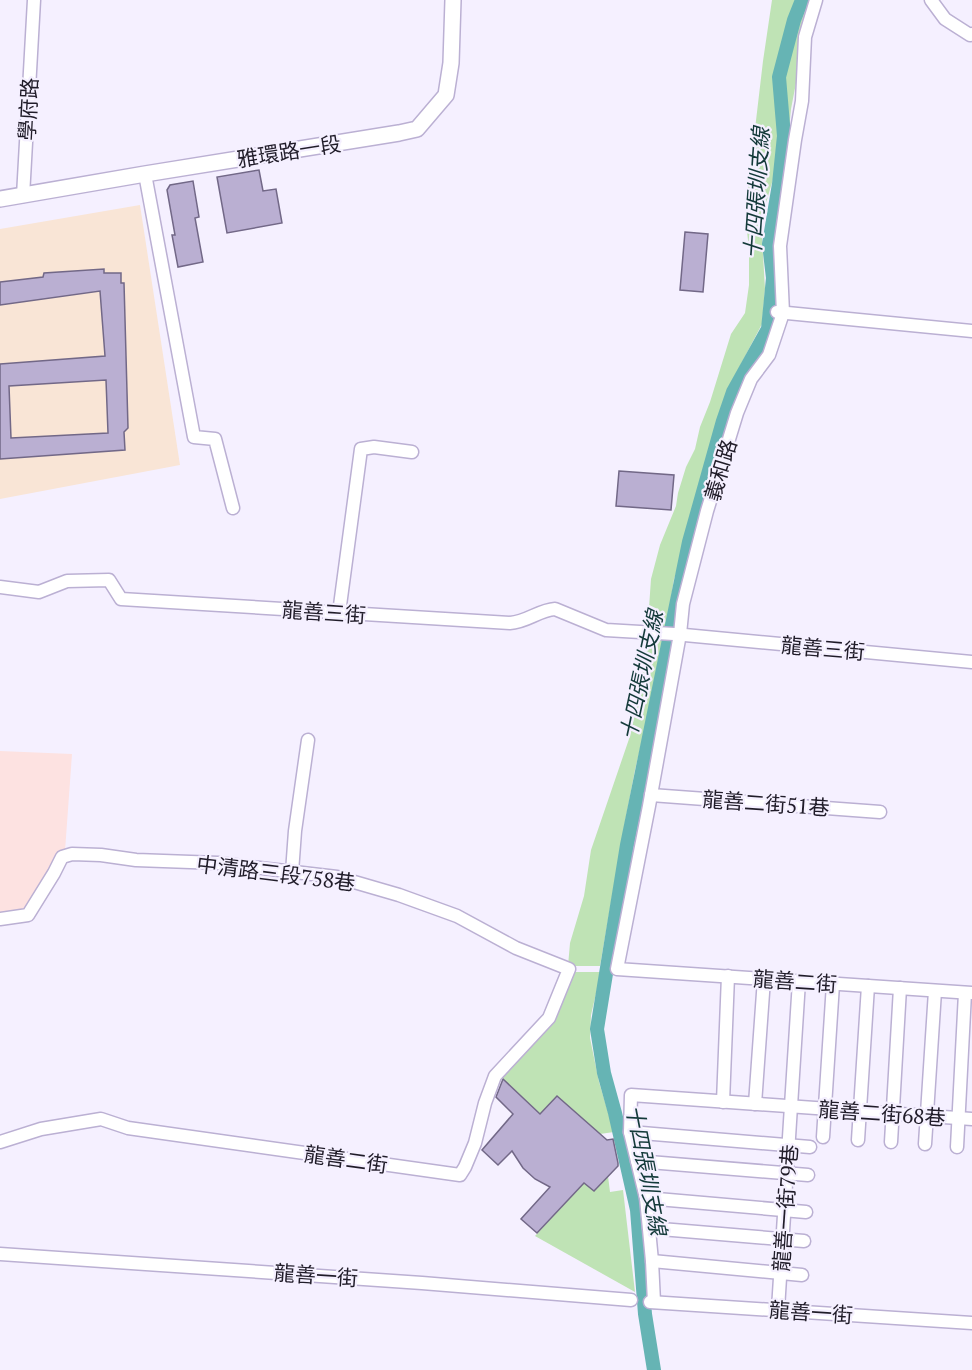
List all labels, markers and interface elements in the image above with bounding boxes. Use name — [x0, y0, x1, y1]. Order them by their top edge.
street label: 學府路 — [12, 77, 44, 141]
water label: 十四張圳支線 — [737, 123, 775, 260]
street label: 雅環路一段 — [235, 129, 343, 173]
street label: 義和路 — [697, 436, 743, 504]
street label: 龍善三街 — [281, 595, 367, 629]
water label: 十四張圳支線 — [613, 605, 670, 743]
street label: 龍善三街 — [780, 630, 866, 666]
street label: 龍善二街51巷 — [701, 785, 831, 821]
street label: 中清路三段758巷 — [195, 849, 357, 897]
street label: 龍善二街 — [752, 964, 838, 998]
street label: 龍善二街68巷 — [817, 1095, 947, 1131]
water label: 十四張圳支線 — [620, 1102, 674, 1240]
street label: 龍善二街 — [302, 1139, 390, 1179]
street label: 龍善一街79巷 — [767, 1143, 803, 1273]
street label: 龍善一街 — [273, 1258, 359, 1292]
street label: 龍善一街 — [768, 1295, 854, 1329]

